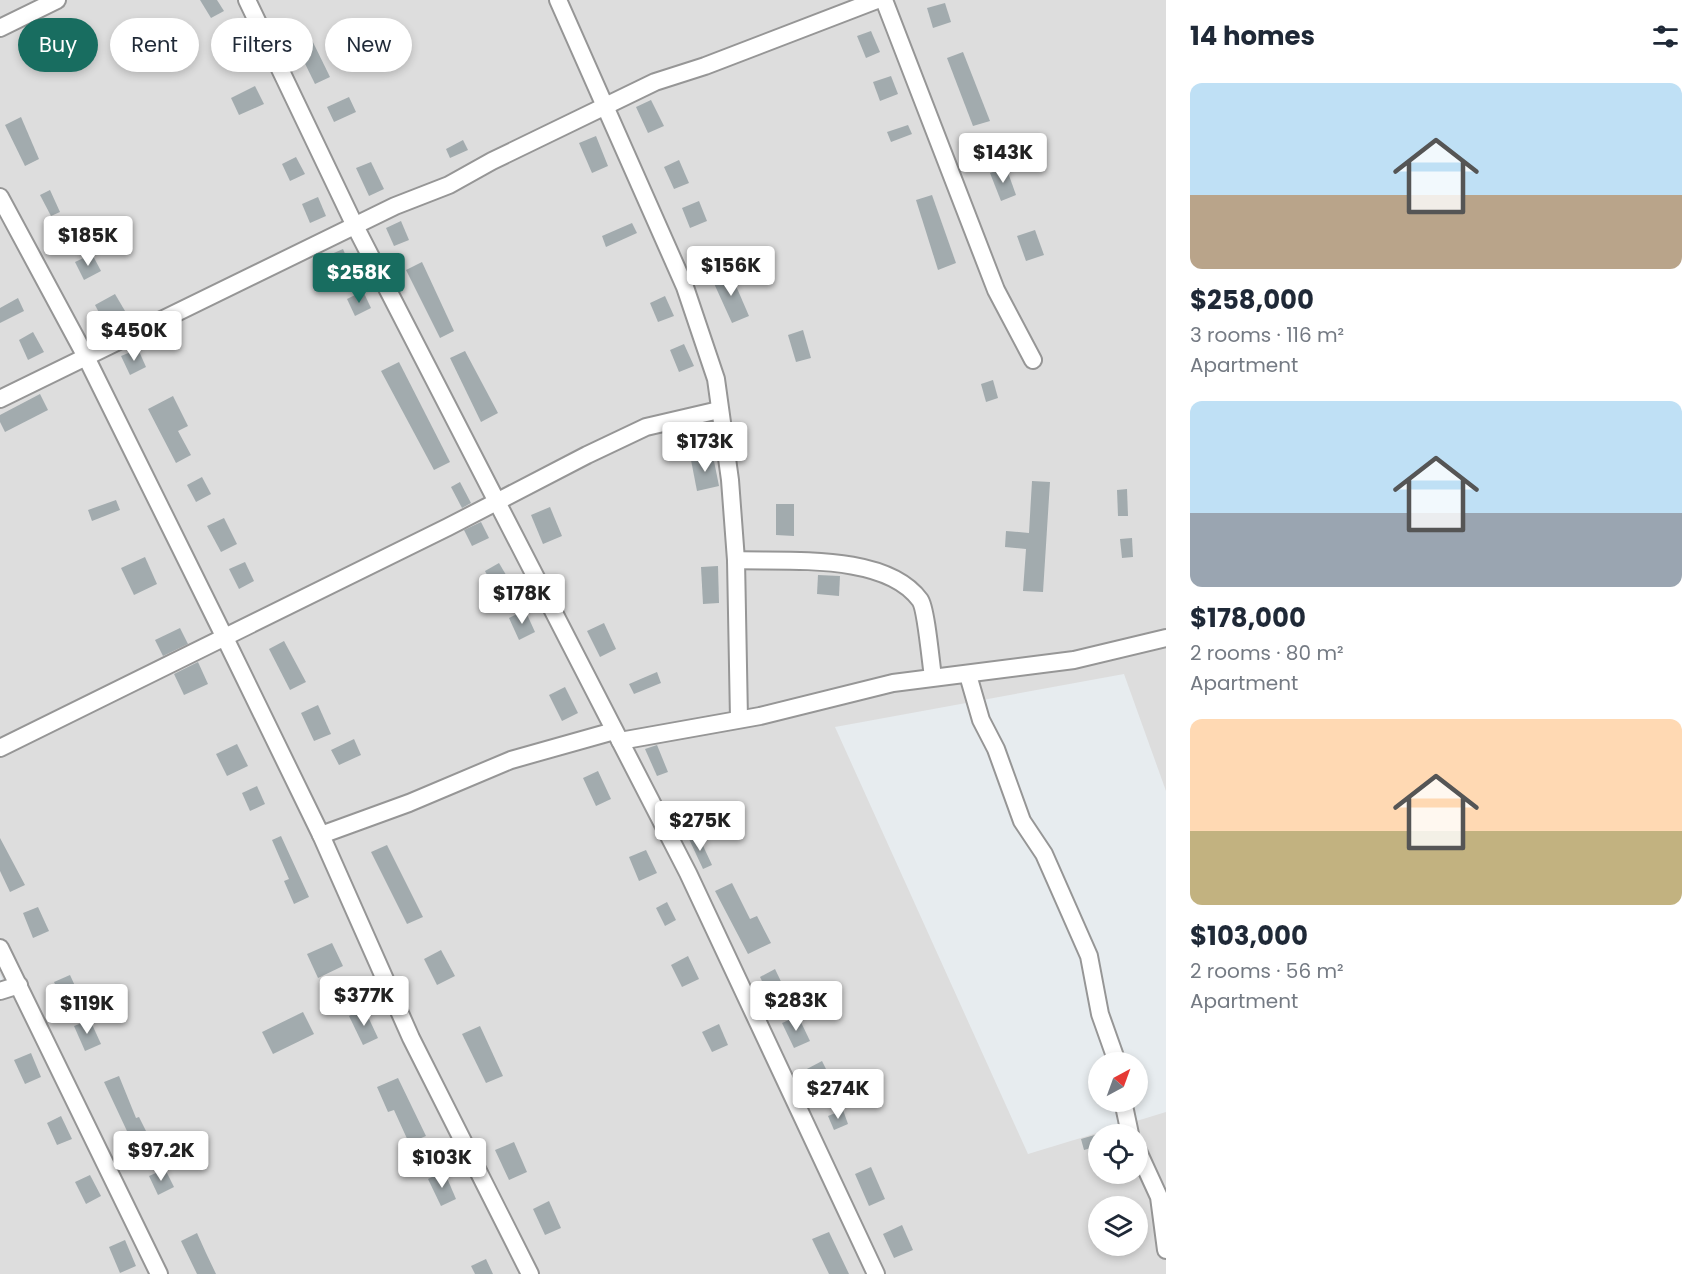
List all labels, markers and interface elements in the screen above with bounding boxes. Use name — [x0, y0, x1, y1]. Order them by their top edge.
chip: Buy — [18, 18, 98, 72]
chip: Rent — [110, 18, 199, 72]
chip: Filters — [211, 18, 313, 72]
chip: New — [325, 18, 412, 72]
text: 14 homes — [1190, 18, 1315, 54]
icon: filters — [1649, 20, 1682, 53]
icon: home — [1382, 122, 1490, 230]
pin: $143K — [961, 133, 1045, 184]
text: $143K — [973, 138, 1033, 166]
pin: $185K — [46, 216, 130, 267]
text: $185K — [58, 221, 118, 249]
pin: $156K — [689, 246, 773, 297]
text: $156K — [701, 251, 761, 279]
pin: $258K — [317, 253, 401, 304]
text: $258K — [327, 258, 391, 286]
text: $258,000 — [1190, 282, 1314, 318]
pin: $450K — [92, 311, 176, 362]
text: $450K — [101, 316, 167, 344]
text: 3 rooms · 116 m² — [1190, 321, 1344, 349]
text: Apartment — [1190, 351, 1298, 379]
pin: $173K — [663, 422, 747, 473]
text: $173K — [676, 427, 734, 455]
icon: home — [1382, 440, 1490, 548]
pin: $178K — [480, 574, 564, 625]
text: $178K — [493, 579, 551, 607]
text: $178,000 — [1190, 600, 1306, 636]
text: 2 rooms · 80 m² — [1190, 639, 1344, 667]
text: Apartment — [1190, 669, 1298, 697]
icon: home — [1382, 758, 1490, 866]
pin: $275K — [658, 801, 742, 852]
text: $275K — [669, 806, 731, 834]
text: $103,000 — [1190, 918, 1308, 954]
text: 2 rooms · 56 m² — [1190, 957, 1344, 985]
pin: $377K — [322, 976, 406, 1027]
text: $377K — [334, 981, 394, 1009]
pin: $283K — [754, 981, 838, 1032]
pin: $119K — [45, 984, 129, 1035]
text: $283K — [764, 986, 828, 1014]
text: Apartment — [1190, 987, 1298, 1015]
text: $119K — [60, 989, 114, 1017]
north arrow — [1088, 1052, 1148, 1112]
map controls — [1088, 1052, 1148, 1256]
pin: $274K — [796, 1069, 880, 1120]
text: $274K — [807, 1074, 869, 1102]
button: locate — [1088, 1124, 1148, 1184]
pin: $97.2K — [112, 1131, 210, 1182]
text: $97.2K — [127, 1136, 195, 1164]
pin: $103K — [400, 1138, 484, 1189]
text: $103K — [412, 1143, 472, 1171]
button: layers — [1088, 1196, 1148, 1256]

